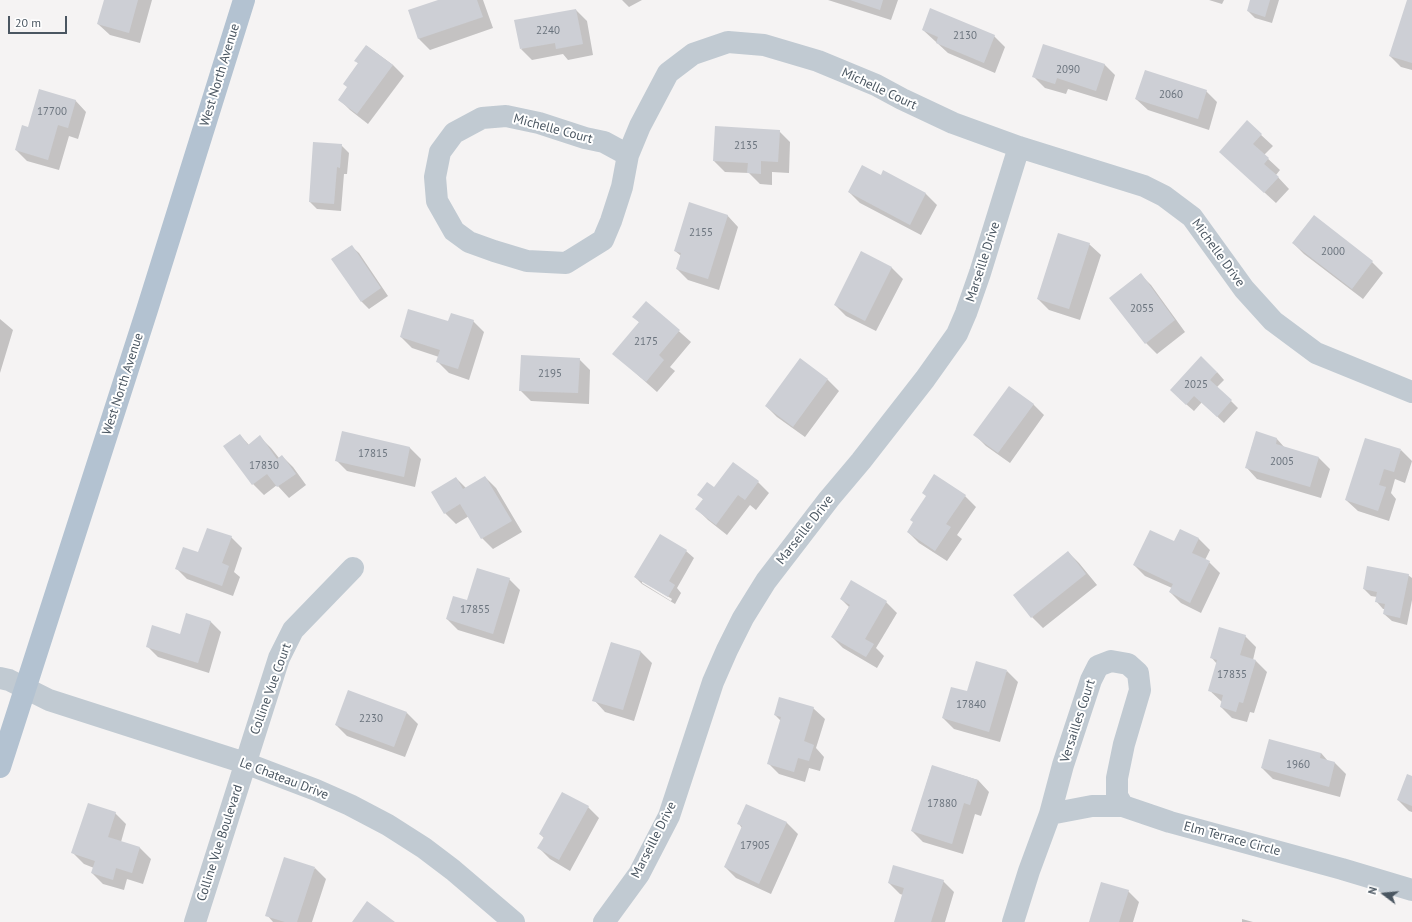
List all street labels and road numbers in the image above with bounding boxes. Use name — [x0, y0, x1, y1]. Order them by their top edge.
street label: West North Avenue — [197, 22, 243, 128]
street label: Michelle Court — [839, 65, 919, 113]
street label: Michelle Court — [512, 111, 594, 147]
street label: Michelle Drive — [1188, 216, 1248, 290]
street label: Marseille Drive — [963, 220, 1003, 304]
street label: West North Avenue — [99, 331, 147, 437]
street label: Marseille Drive — [773, 492, 837, 568]
street label: Colline Vue Court — [247, 641, 295, 737]
street label: Versailles Court — [1057, 678, 1099, 764]
street label: Le Chateau Drive — [237, 755, 331, 803]
street label: Colline Vue Boulevard — [194, 783, 246, 903]
street label: Marseille Drive — [628, 799, 680, 881]
street label: Elm Terrace Circle — [1182, 819, 1282, 859]

